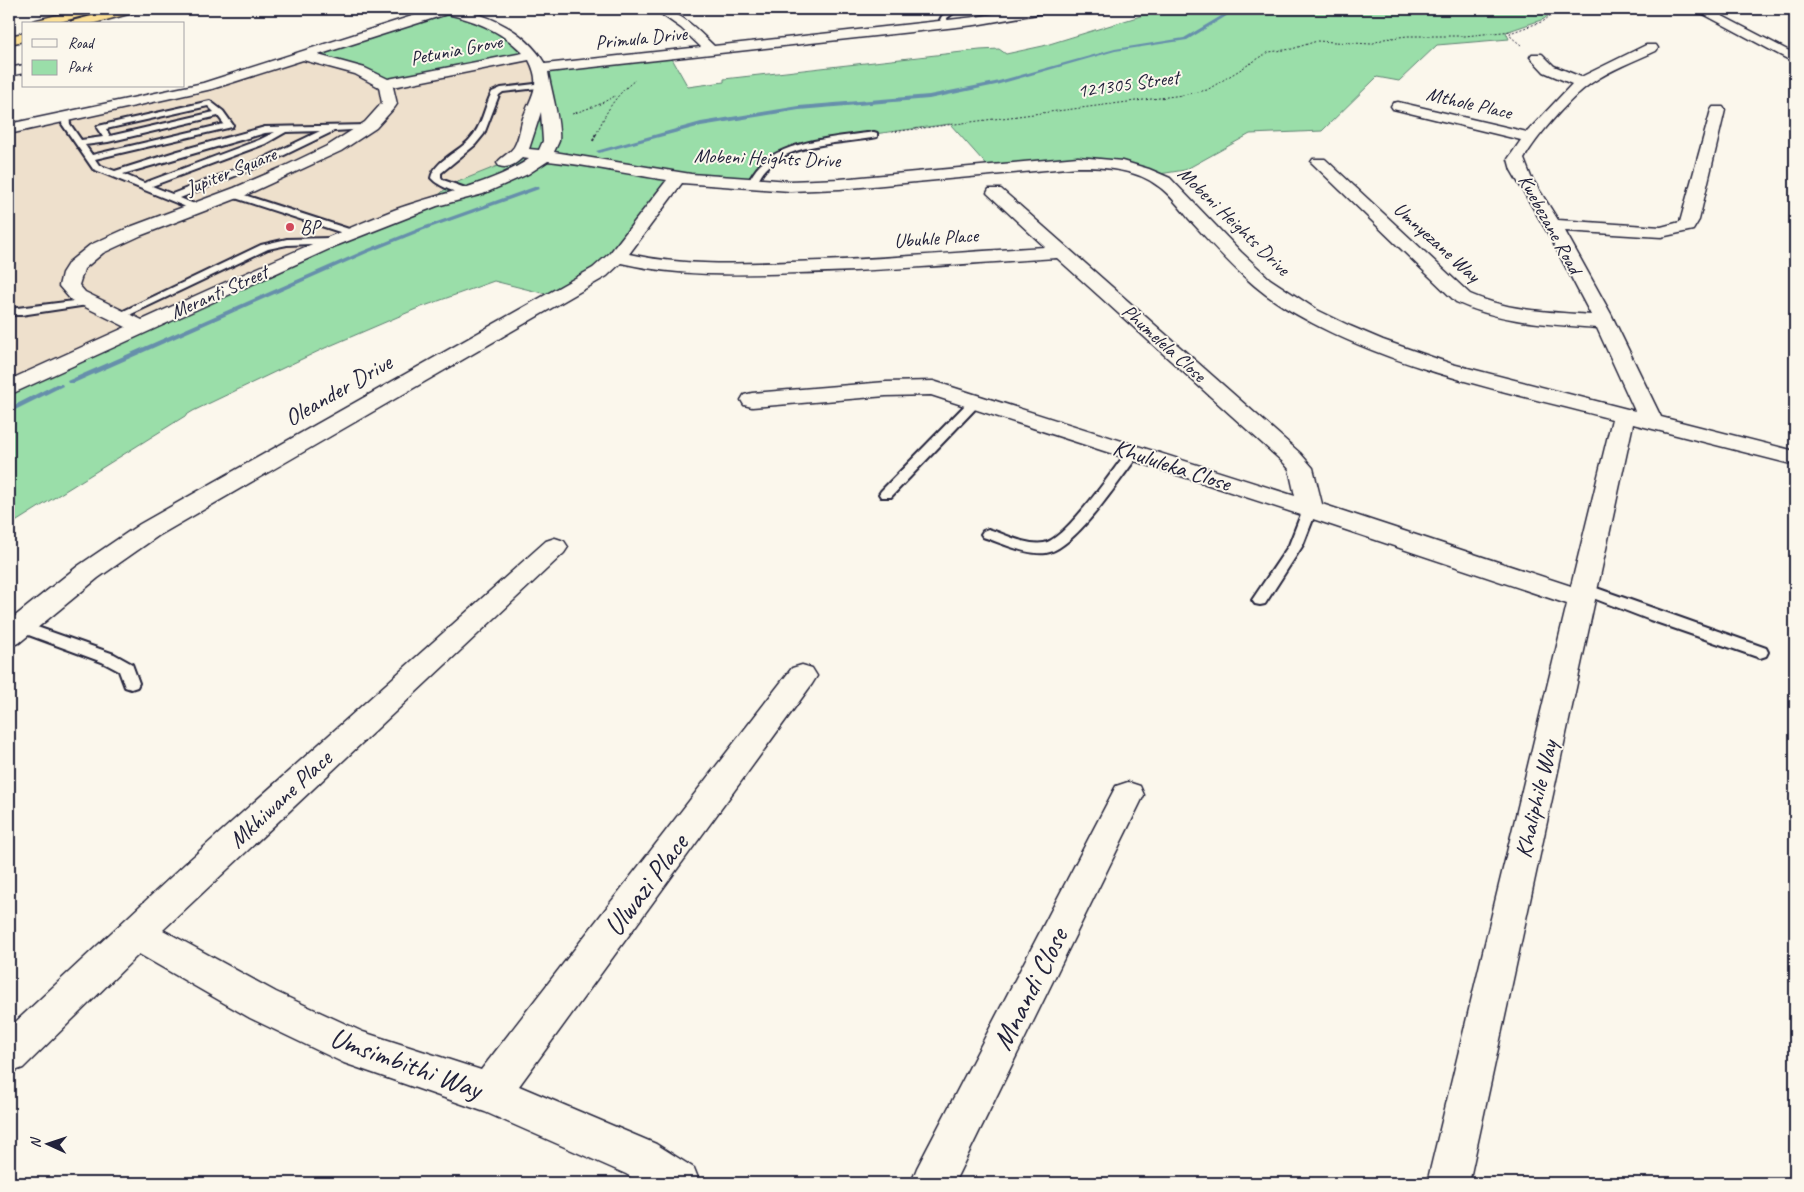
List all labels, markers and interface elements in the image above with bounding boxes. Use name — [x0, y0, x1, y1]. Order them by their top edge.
street label: Primula Drive — [594, 21, 690, 55]
legend — [22, 22, 185, 88]
street label: Petunia Grove — [408, 29, 505, 71]
text: Road — [68, 34, 95, 53]
text: Park — [68, 58, 93, 77]
street label: 121305 Street — [1076, 64, 1184, 104]
street label: Mthole Place — [1424, 81, 1516, 125]
street label: Jupiter Square — [181, 141, 281, 201]
street label: Mobeni Heights Drive — [693, 143, 842, 173]
street label: Mobeni Heights Drive — [1173, 161, 1296, 282]
street label: Kwebezane Road — [1512, 170, 1589, 281]
street label: Umnyezane Way — [1388, 196, 1487, 289]
place label: BP — [300, 215, 322, 240]
marker: BP — [284, 221, 296, 233]
street label: Ubuhle Place — [893, 222, 980, 253]
street label: Meranti Street — [166, 258, 275, 325]
street label: Phumelela Close — [1117, 299, 1212, 388]
street label: Oleander Drive — [279, 346, 399, 433]
street label: Khululeka Close — [1109, 432, 1237, 499]
street label: Khaliphile Way — [1508, 735, 1564, 861]
street label: Mkhiwane Place — [222, 742, 340, 854]
street label: Ulwazi Place — [595, 824, 698, 944]
street label: Mnandi Close — [984, 920, 1078, 1056]
street label: Umsimbithi Way — [325, 1018, 489, 1108]
north arrow — [22, 1120, 72, 1170]
text: N — [27, 1136, 44, 1148]

